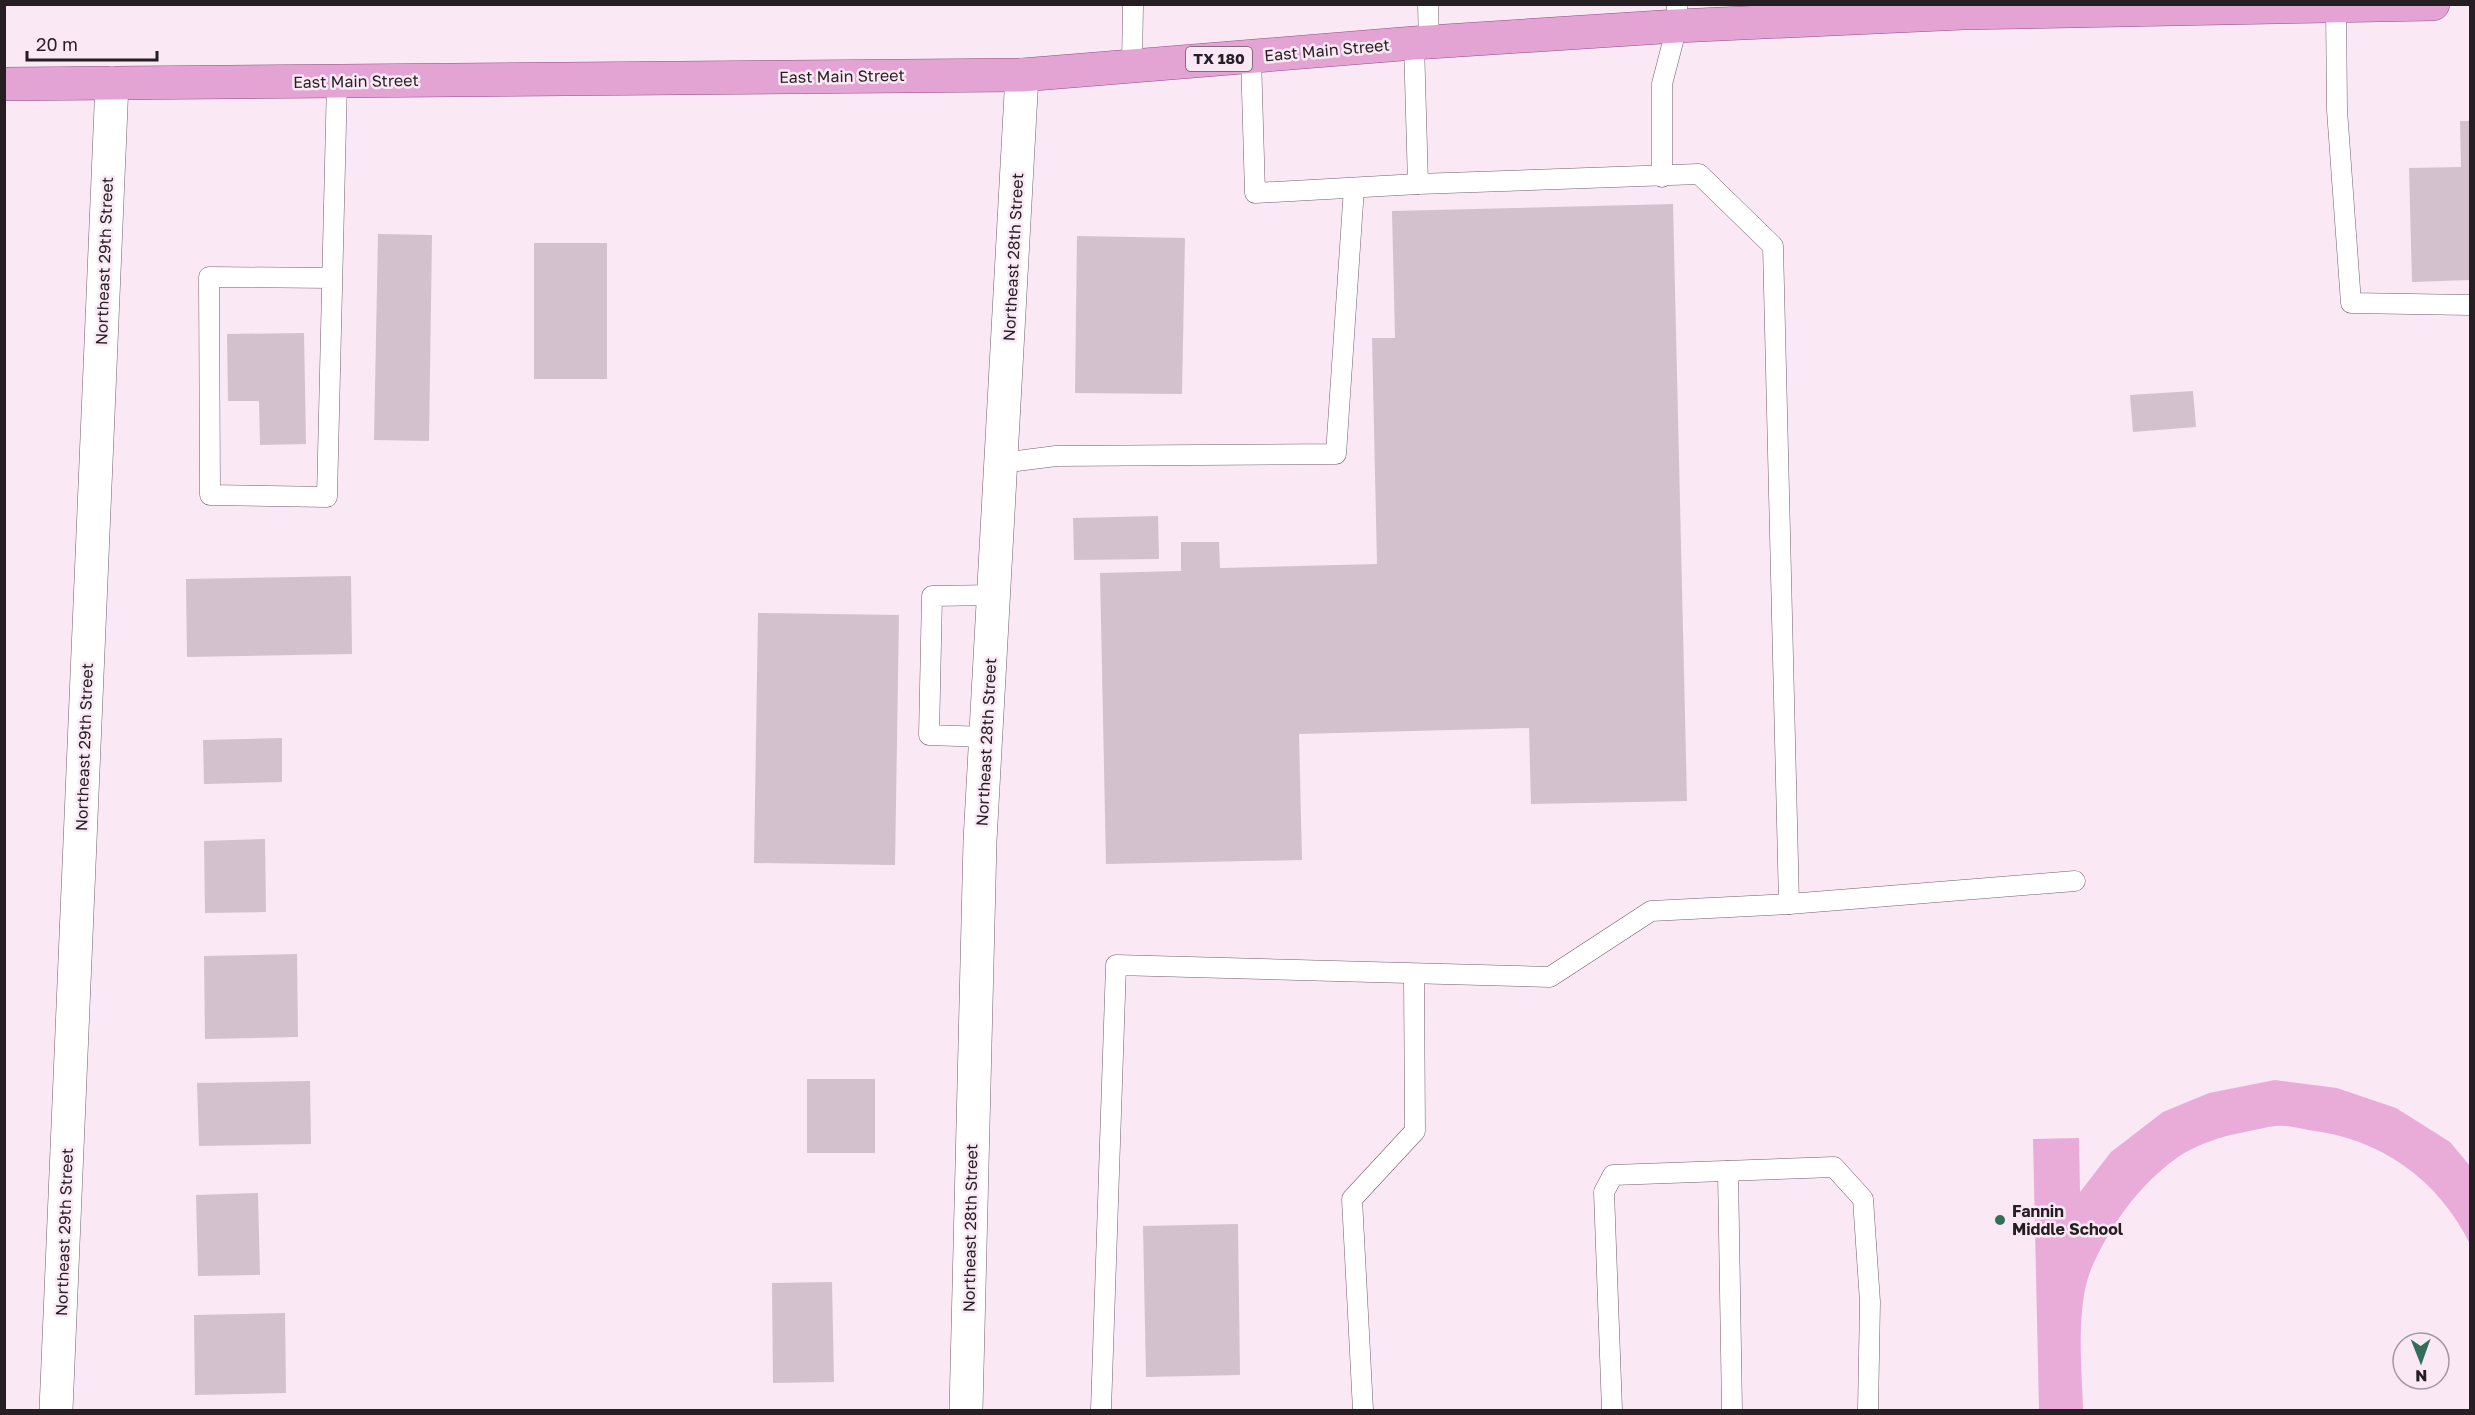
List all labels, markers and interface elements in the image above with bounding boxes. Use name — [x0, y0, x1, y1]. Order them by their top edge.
scale bar — [27, 24, 158, 62]
text: 20 m — [36, 33, 78, 55]
street label: East Main Street — [1263, 35, 1391, 65]
road number: TX 180 — [1186, 47, 1252, 71]
street label: East Main Street — [779, 65, 905, 87]
street label: East Main Street — [293, 70, 419, 92]
street label: Northeast 28th Street — [999, 172, 1027, 342]
street label: Northeast 29th Street — [91, 177, 117, 345]
street label: Northeast 28th Street — [972, 657, 1000, 827]
street label: Northeast 29th Street — [71, 663, 97, 831]
street label: Northeast 28th Street — [959, 1144, 981, 1312]
street label: Northeast 29th Street — [51, 1148, 77, 1316]
place label: Fannin Middle School — [2012, 1201, 2124, 1239]
marker: Fannin Middle School — [1993, 1213, 2007, 1227]
north arrow — [2391, 1331, 2451, 1391]
text: N — [2415, 1366, 2428, 1386]

